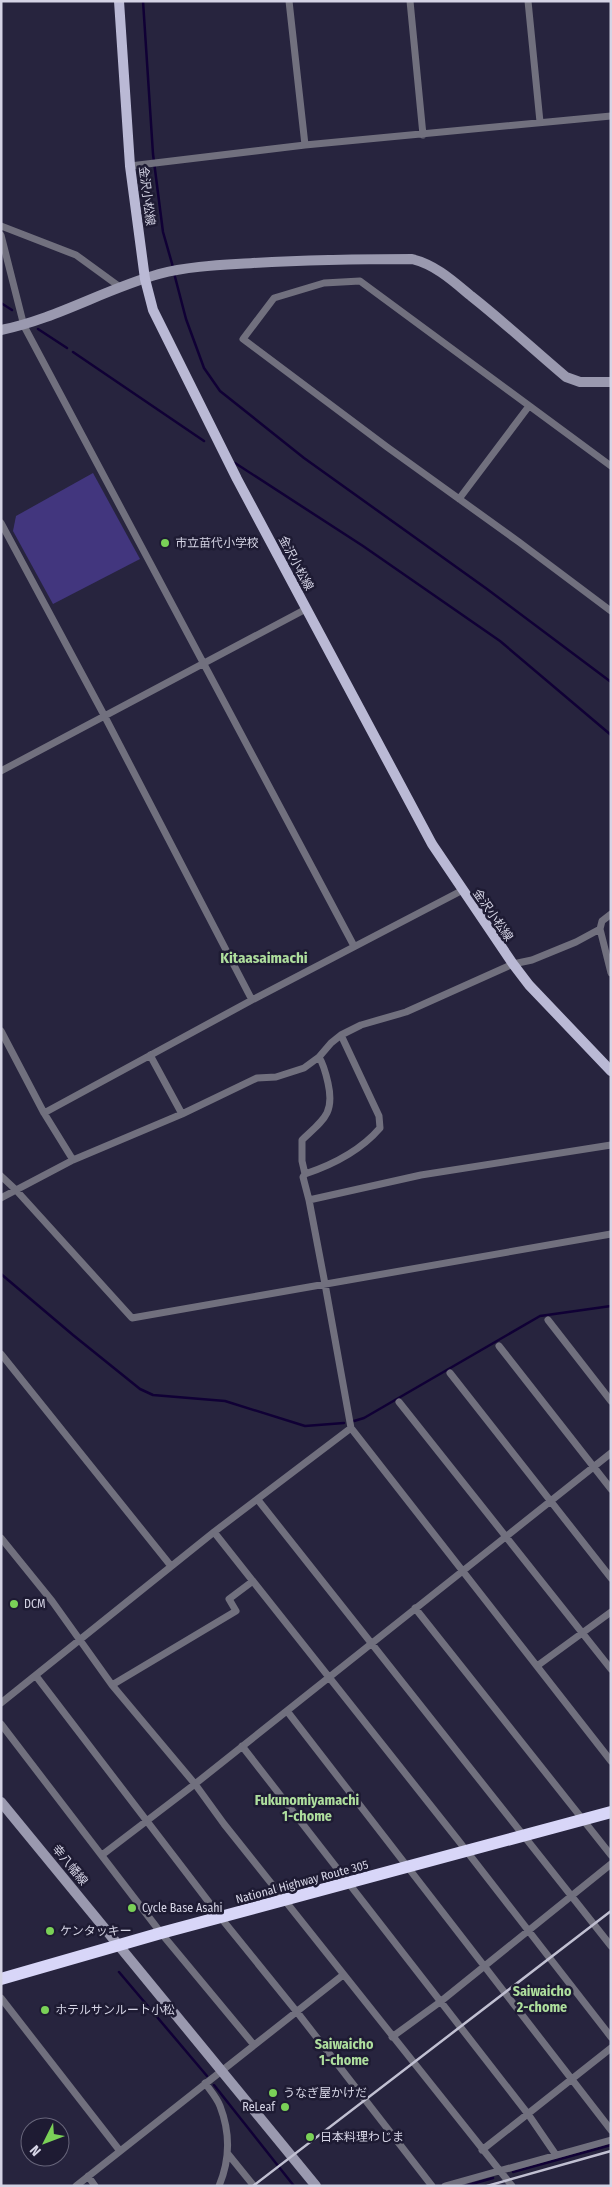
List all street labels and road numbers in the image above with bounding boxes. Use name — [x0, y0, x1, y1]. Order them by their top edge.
street label: 金沢小松線 — [136, 165, 158, 227]
street label: 金沢小松線 — [276, 533, 316, 593]
street label: 金沢小松線 — [470, 886, 516, 944]
street label: 幸八幡線 — [49, 1842, 91, 1888]
street label: National Highway Route 305 — [234, 1857, 370, 1906]

